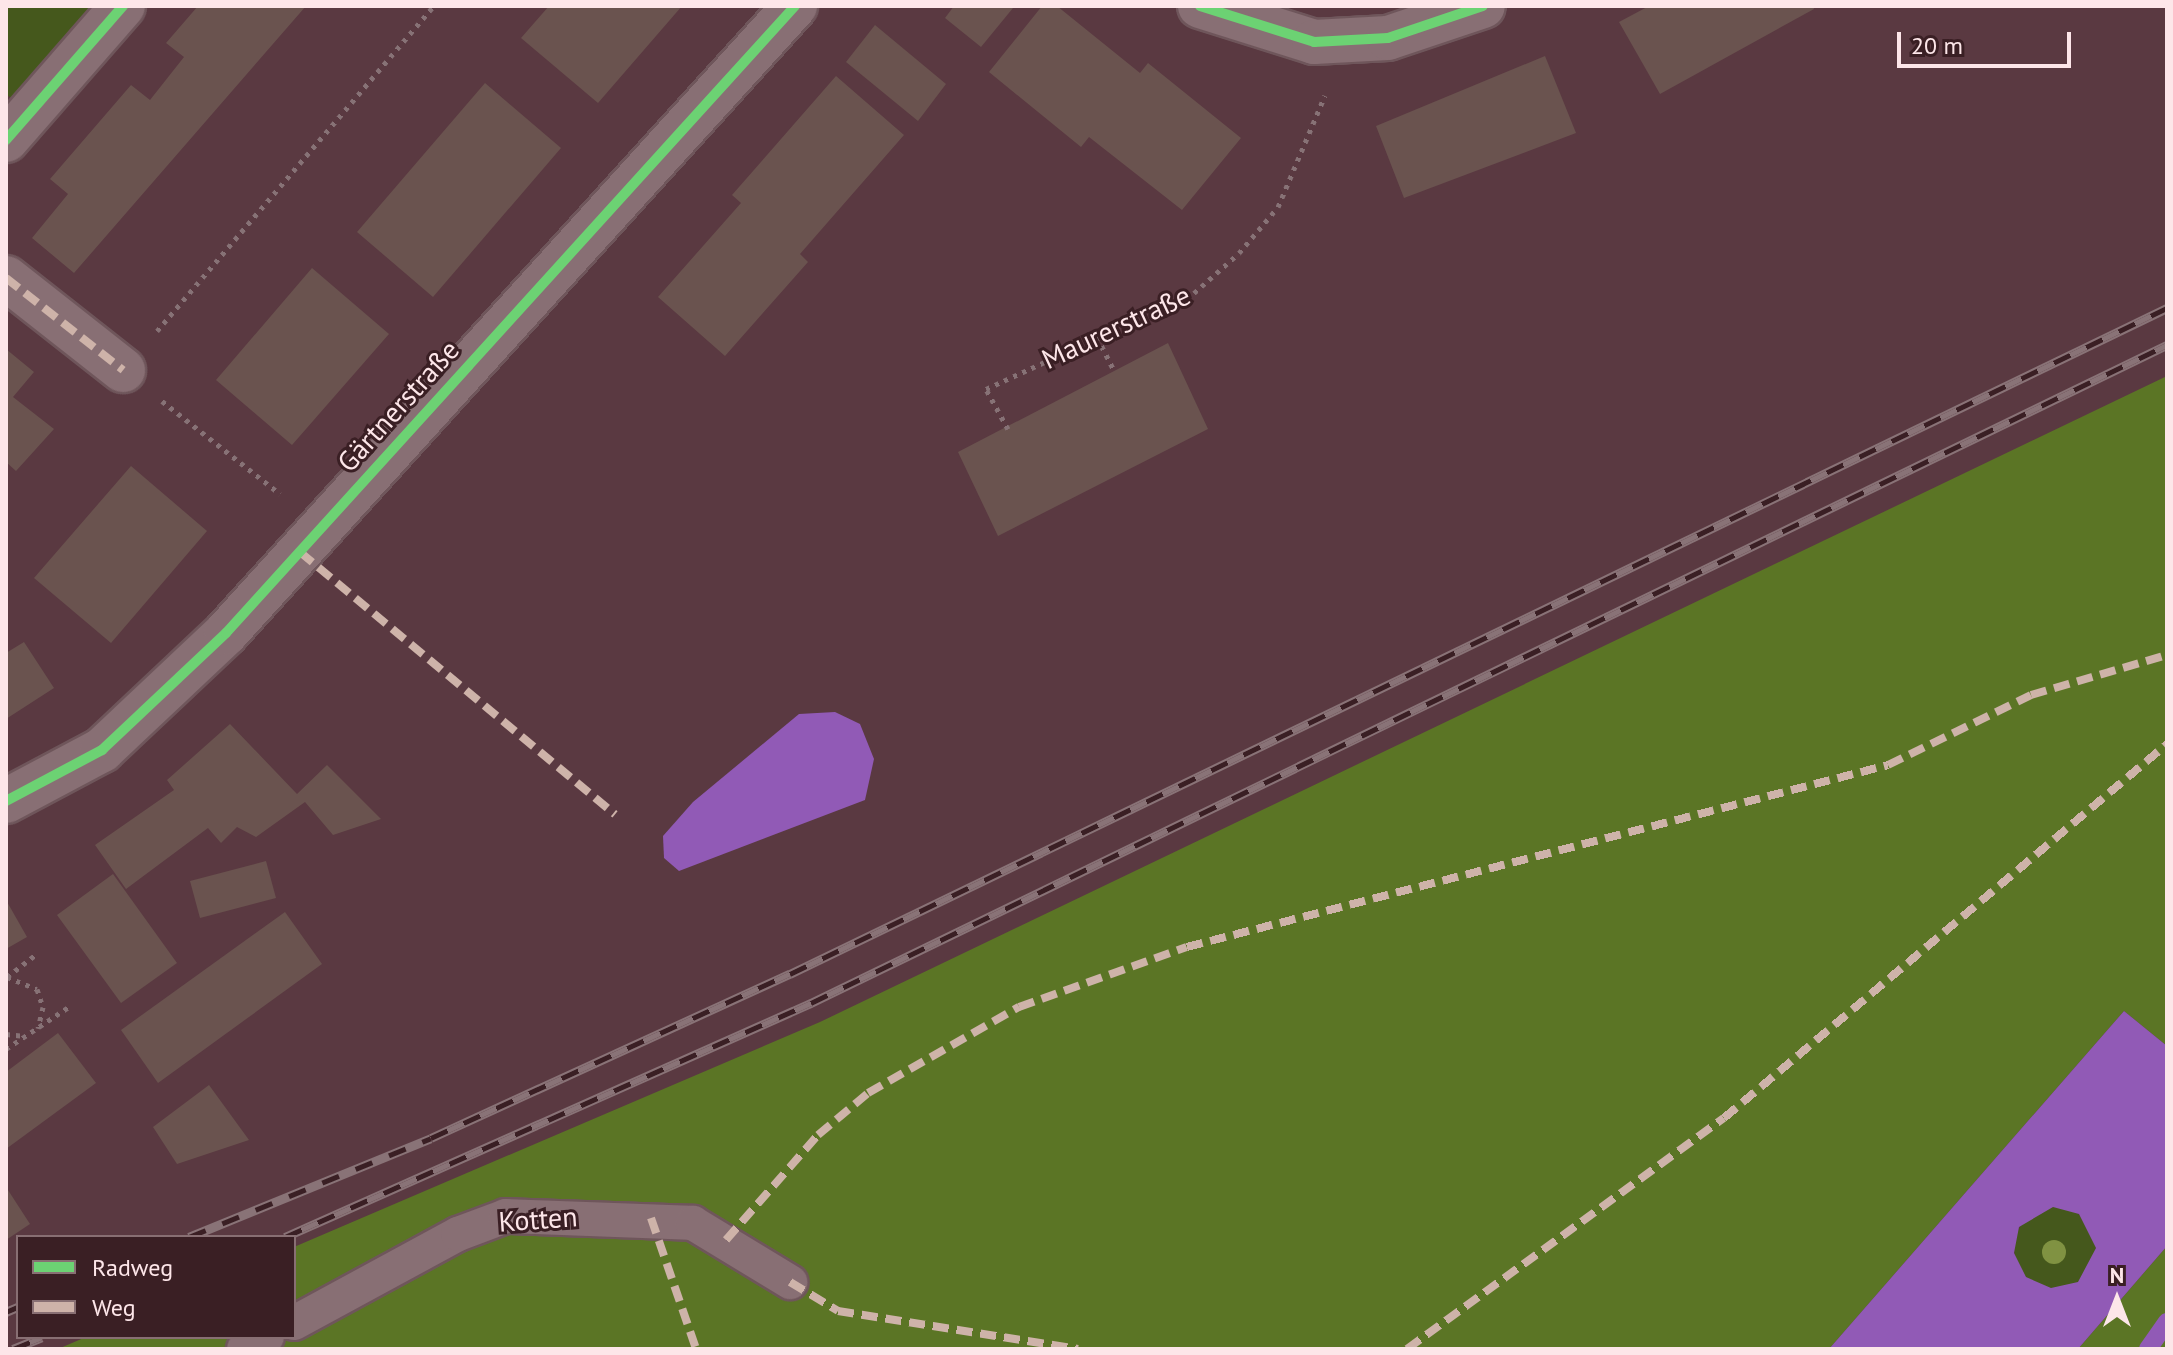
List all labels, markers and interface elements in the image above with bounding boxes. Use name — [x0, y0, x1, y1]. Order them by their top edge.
scale bar — [1901, 16, 2075, 66]
text: 20 m — [1911, 30, 1963, 61]
street label: Maurerstraße — [1036, 278, 1196, 376]
street label: Gärtnerstraße — [330, 333, 466, 479]
street label: Kotten — [497, 1199, 579, 1239]
legend — [16, 1235, 296, 1339]
text: Radweg — [92, 1252, 173, 1283]
north arrow — [2077, 1259, 2157, 1339]
text: N — [2110, 1261, 2124, 1289]
text: Weg — [92, 1292, 136, 1323]

